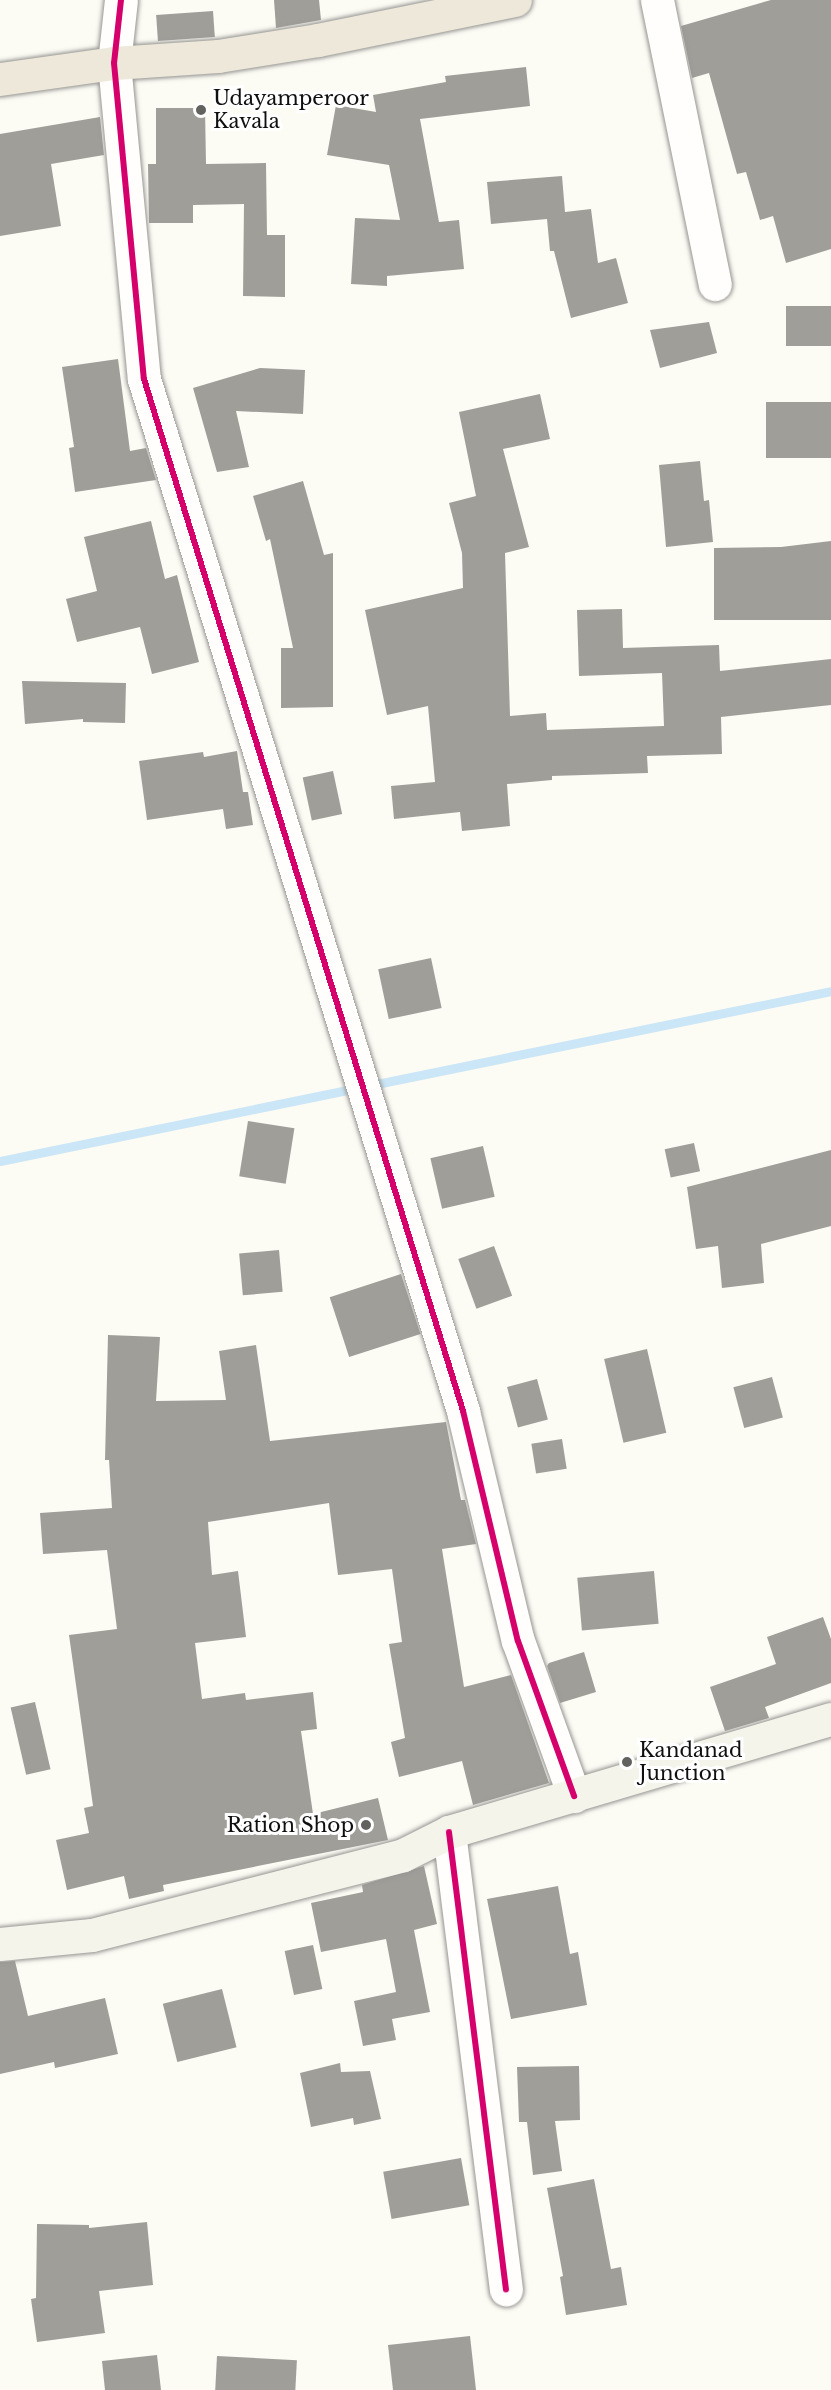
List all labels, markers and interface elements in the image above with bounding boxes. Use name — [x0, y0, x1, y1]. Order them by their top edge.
place label: Udayamperoor Kavala — [213, 86, 369, 133]
marker: Udayamperoor Kavala — [194, 103, 208, 117]
place label: Kandanad Junction — [639, 1738, 742, 1785]
marker: Kandanad Junction — [620, 1755, 634, 1769]
place label: Ration Shop — [227, 1813, 354, 1837]
marker: Ration Shop — [359, 1818, 373, 1832]

